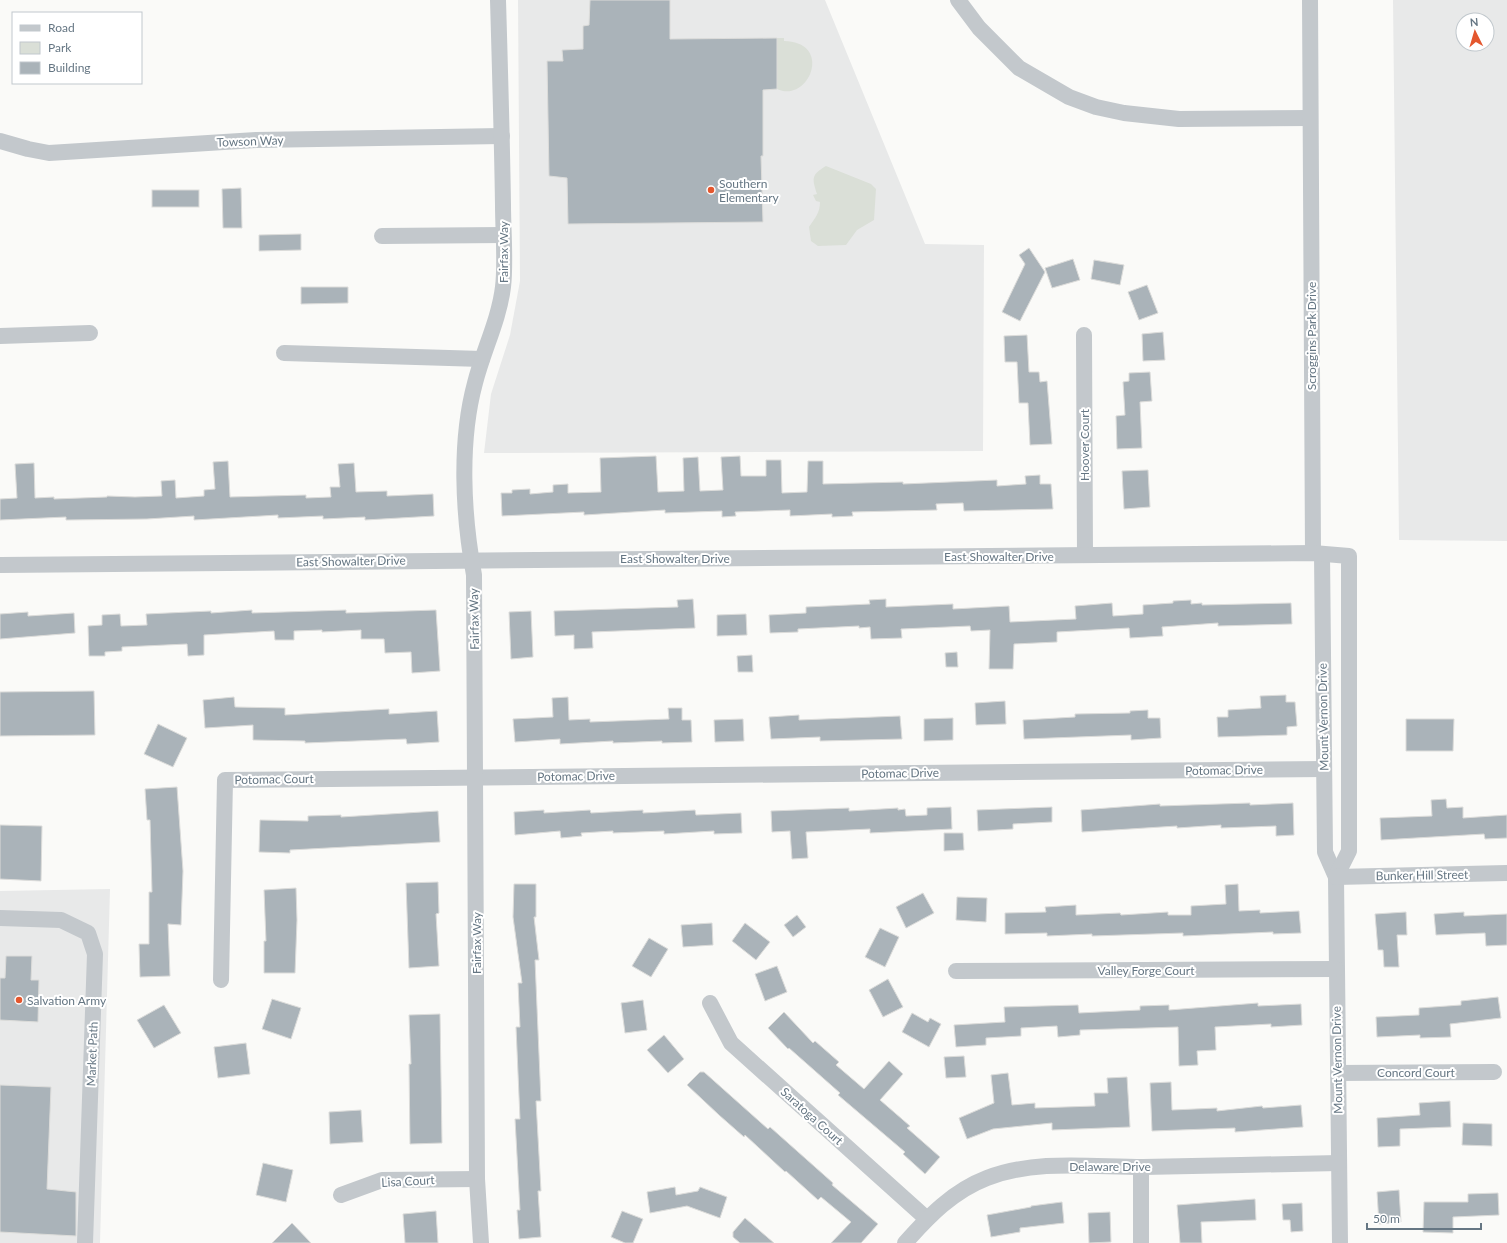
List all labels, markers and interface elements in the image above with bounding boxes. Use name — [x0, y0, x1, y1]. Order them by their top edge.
legend — [12, 12, 142, 84]
north arrow — [1455, 12, 1495, 52]
text: N — [1469, 15, 1479, 28]
text: Road — [48, 20, 75, 35]
text: Park — [48, 40, 72, 55]
text: Building — [48, 60, 91, 75]
street label: Towson Way — [216, 132, 285, 150]
place label: Southern Elementary — [719, 176, 779, 205]
marker: Southern Elementary — [706, 185, 716, 195]
street label: Fairfax Way — [496, 220, 511, 283]
street label: Scroggins Park Drive — [1304, 282, 1319, 390]
street label: Hoover Court — [1077, 408, 1092, 481]
street label: East Showalter Drive — [944, 549, 1054, 564]
street label: East Showalter Drive — [620, 551, 730, 566]
street label: East Showalter Drive — [296, 553, 406, 569]
street label: Fairfax Way — [466, 587, 482, 650]
street label: Mount Vernon Drive — [1315, 663, 1331, 771]
street label: Potomac Drive — [1185, 762, 1263, 778]
street label: Potomac Drive — [861, 765, 939, 781]
street label: Potomac Drive — [537, 768, 615, 784]
street label: Potomac Court — [234, 771, 314, 787]
street label: Bunker Hill Street — [1376, 867, 1469, 883]
street label: Fairfax Way — [469, 911, 484, 974]
street label: Valley Forge Court — [1098, 963, 1195, 978]
place label: Salvation Army — [27, 993, 107, 1008]
marker: Salvation Army — [14, 995, 24, 1005]
street label: Mount Vernon Drive — [1329, 1006, 1345, 1114]
street label: Market Path — [83, 1021, 101, 1087]
street label: Concord Court — [1377, 1065, 1456, 1080]
street label: Saratoga Court — [778, 1084, 847, 1148]
street label: Delaware Drive — [1069, 1159, 1151, 1174]
street label: Lisa Court — [381, 1172, 436, 1190]
scale bar — [1367, 1205, 1481, 1231]
text: 50 m — [1373, 1211, 1400, 1226]

